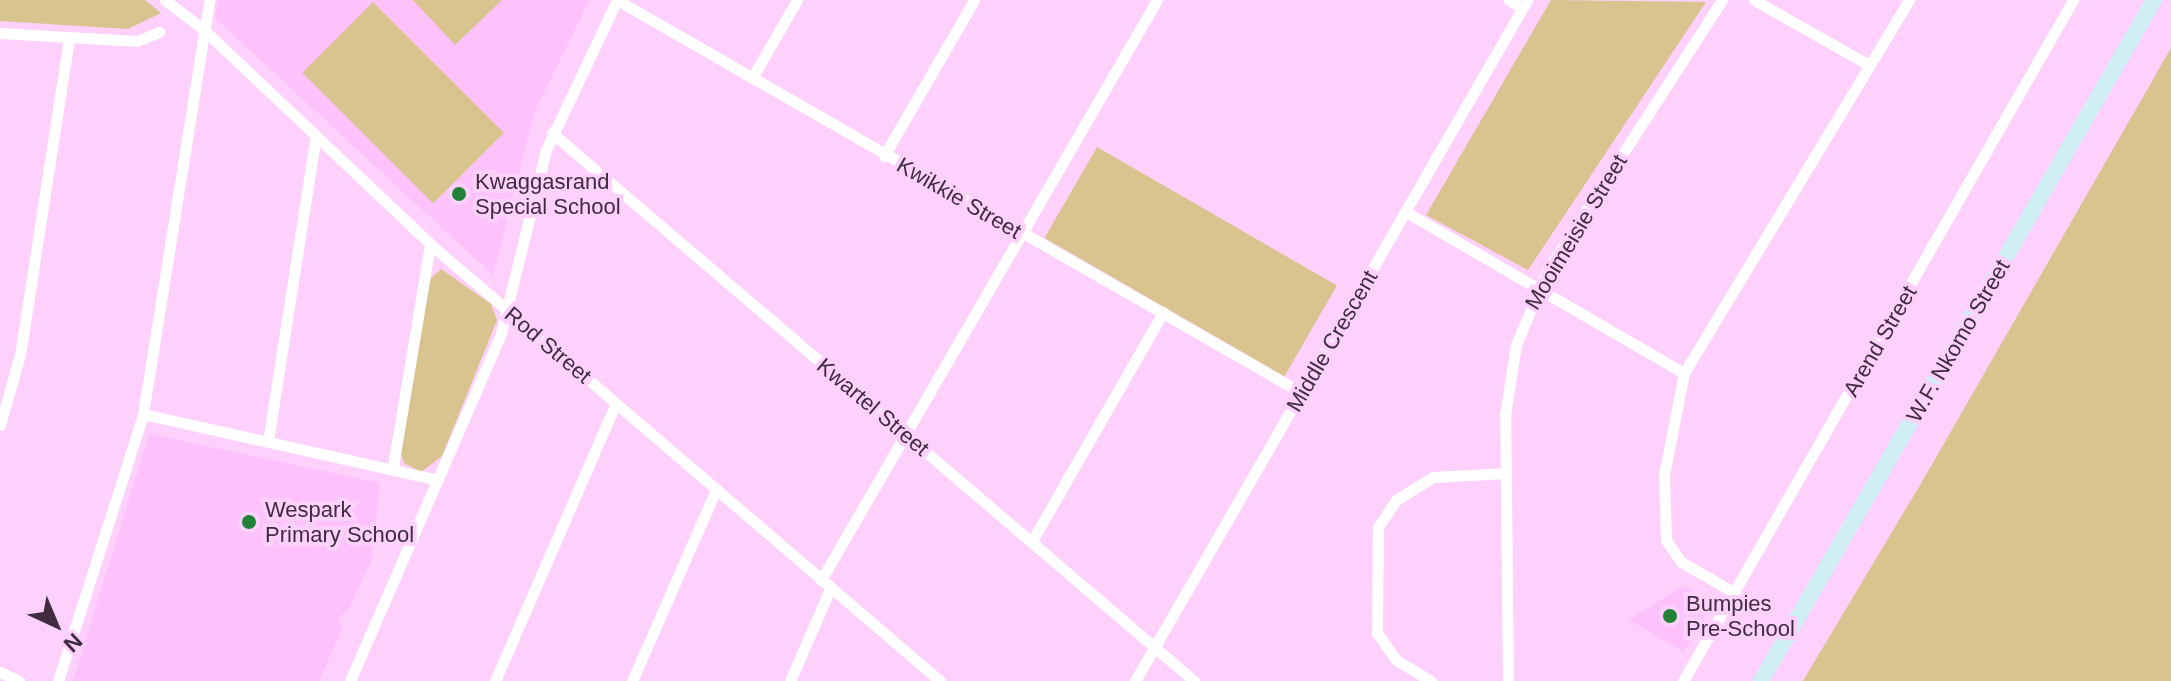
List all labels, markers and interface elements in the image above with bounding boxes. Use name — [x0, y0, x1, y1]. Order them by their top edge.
street label: Mooimeisie Street — [1519, 150, 1633, 314]
street label: Kwikkie Street — [892, 152, 1026, 244]
place label: Kwaggasrand Special School — [475, 168, 621, 220]
marker: Kwaggasrand Special School — [450, 185, 468, 203]
street label: W.F. Nkomo Street — [1901, 255, 2015, 427]
street label: Middle Crescent — [1281, 266, 1383, 416]
street label: Arend Street — [1838, 281, 1922, 401]
street label: Rod Street — [499, 301, 597, 389]
street label: Kwartel Street — [812, 352, 934, 462]
place label: Wespark Primary School — [265, 496, 414, 548]
marker: Wespark Primary School — [240, 513, 258, 531]
north arrow — [16, 585, 96, 665]
place label: Bumpies Pre-School — [1686, 590, 1795, 642]
marker: Bumpies Pre-School — [1661, 607, 1679, 625]
text: N — [59, 628, 87, 657]

